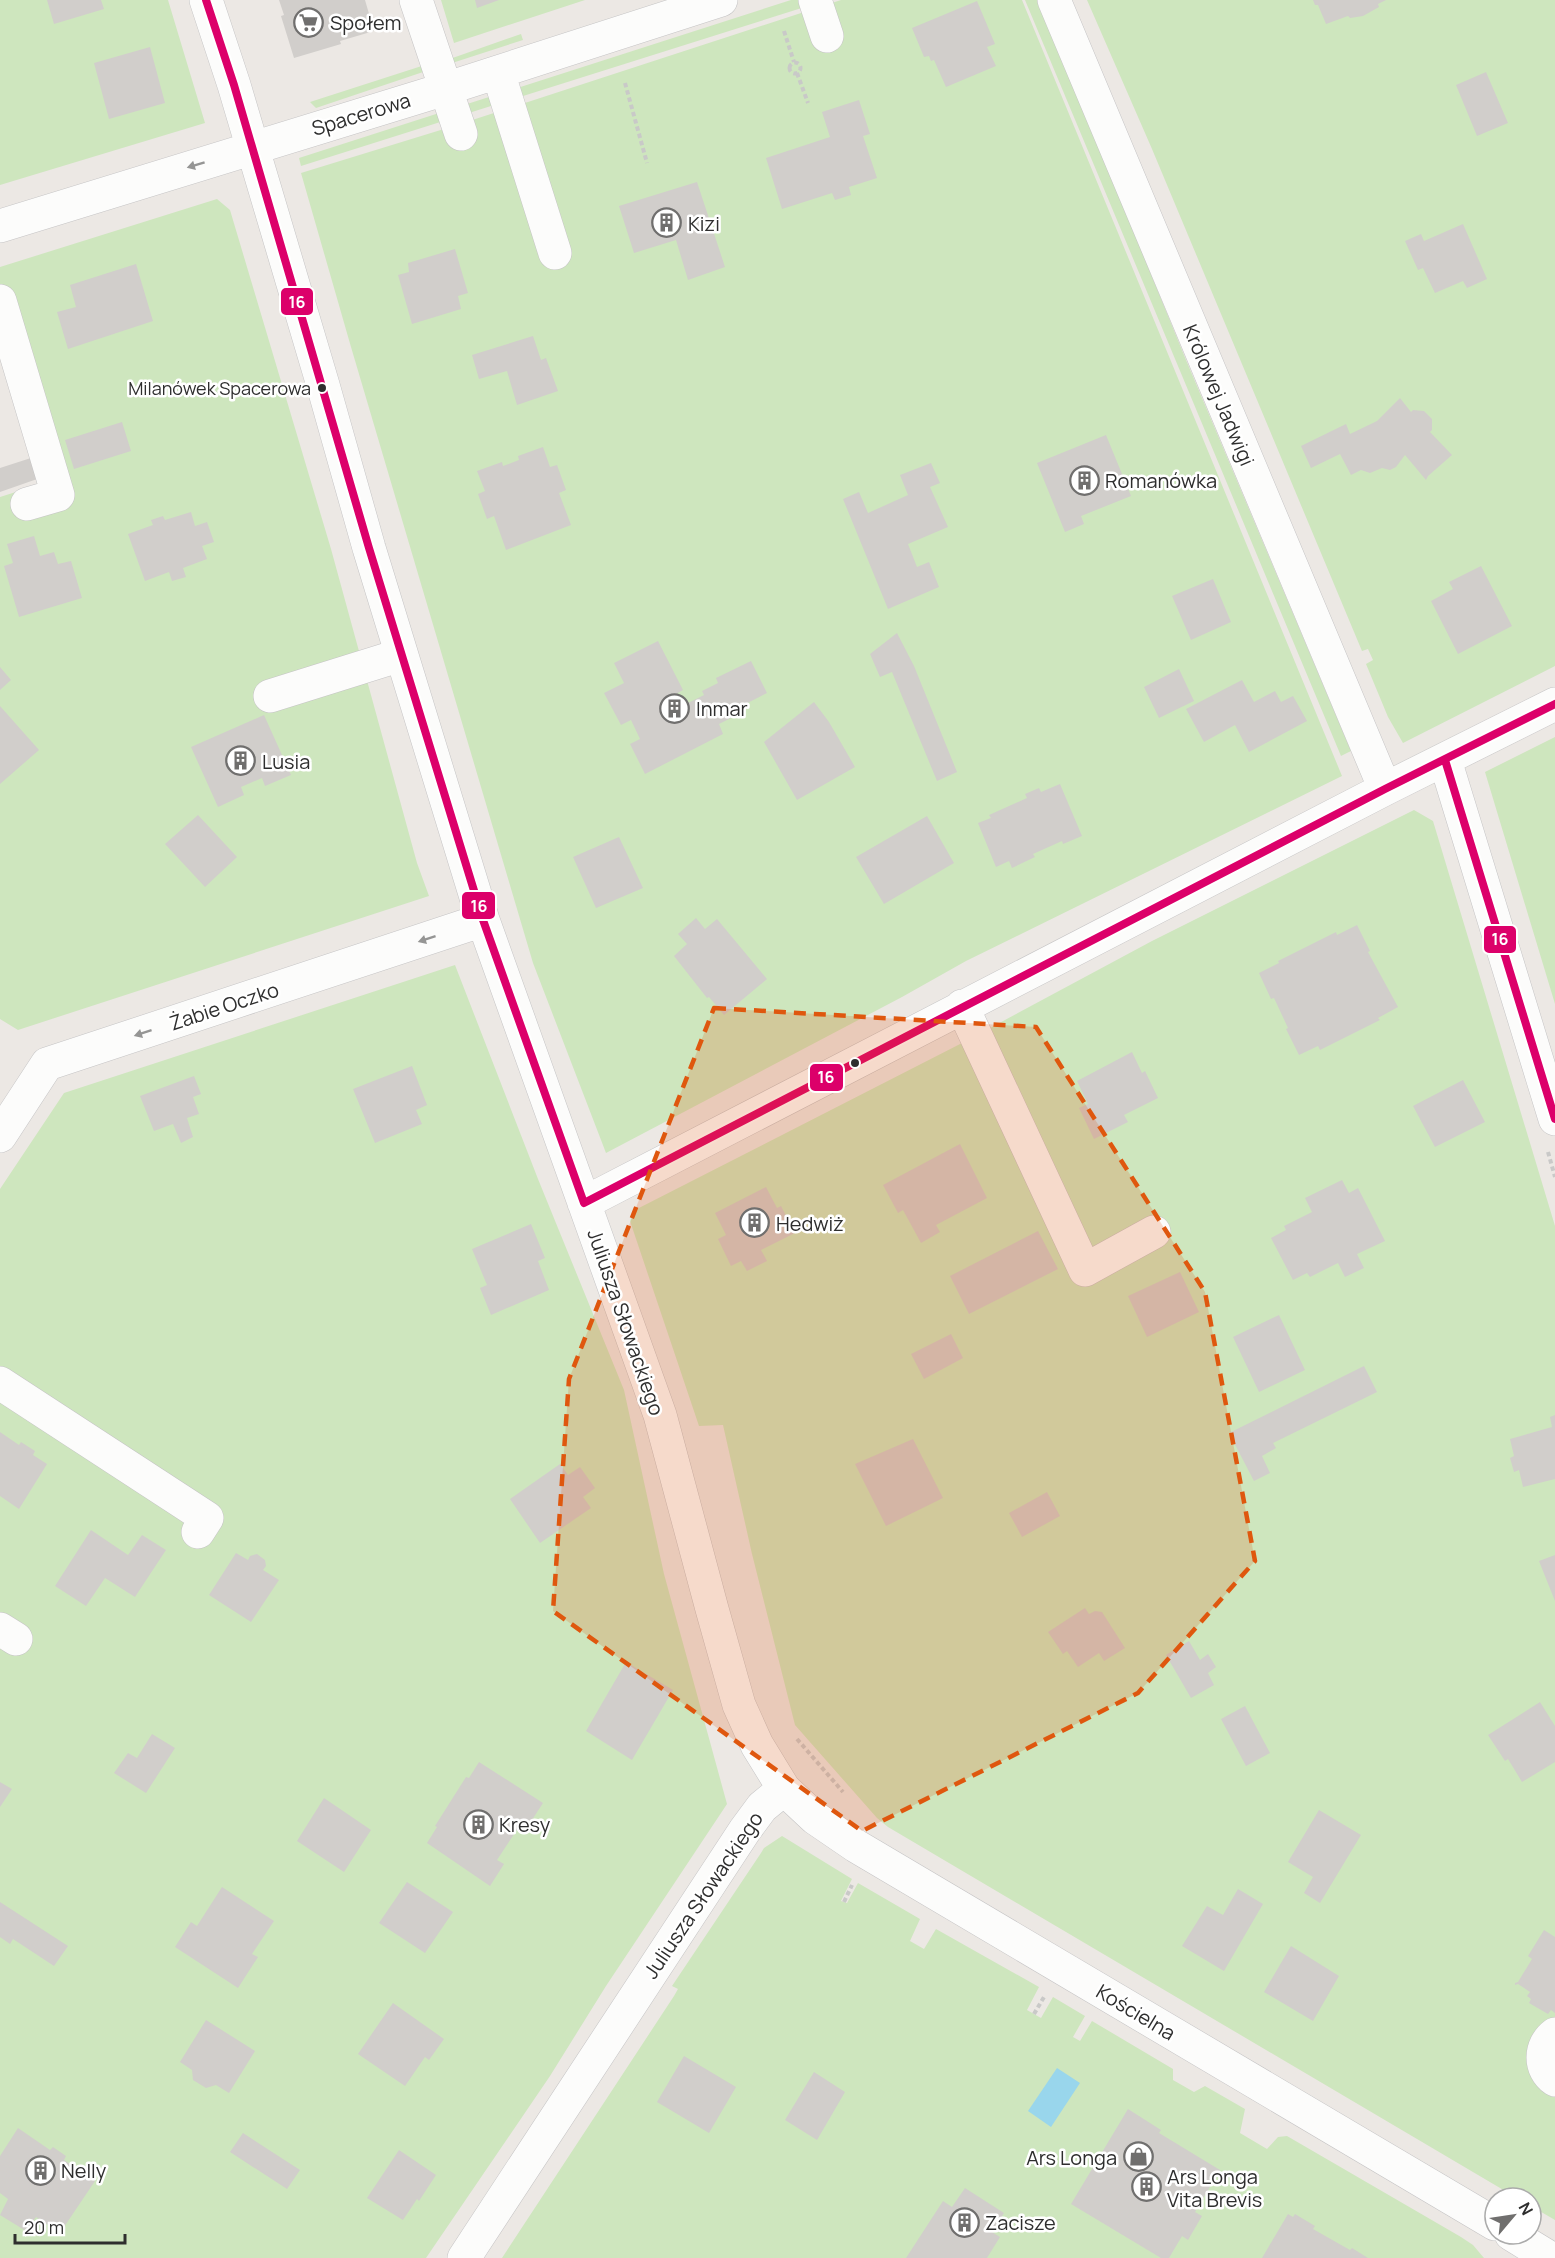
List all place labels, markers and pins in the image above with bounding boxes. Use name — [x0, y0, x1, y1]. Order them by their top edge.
supermarket icon: Społem — [293, 6, 325, 38]
place label: Społem — [330, 9, 401, 36]
building icon: Kizi — [651, 207, 683, 239]
place label: Kizi — [688, 210, 720, 237]
place label: Milanówek Spacerowa — [128, 376, 311, 400]
marker: Milanówek Spacerowa — [316, 382, 328, 394]
building icon: Romanówka — [1068, 464, 1100, 496]
place label: Romanówka — [1105, 467, 1217, 494]
building icon: Inmar — [659, 692, 691, 724]
place label: Inmar — [696, 695, 748, 722]
building icon: Lusia — [225, 745, 257, 777]
place label: Lusia — [262, 748, 310, 775]
unlabelled marker — [849, 1057, 861, 1069]
building icon: Hedwiż — [739, 1207, 771, 1239]
place label: Hedwiż — [776, 1210, 844, 1237]
building icon: Kresy — [462, 1808, 494, 1840]
place label: Kresy — [499, 1811, 551, 1838]
shop icon: Ars Longa — [1122, 2141, 1154, 2173]
place label: Ars Longa — [1026, 2144, 1117, 2171]
building icon: Nelly — [24, 2154, 56, 2186]
place label: Nelly — [61, 2157, 107, 2184]
place label: Ars Longa Vita Brevis — [1167, 2163, 1262, 2213]
building icon: Ars Longa Vita Brevis — [1130, 2171, 1162, 2203]
building icon: Zacisze — [948, 2206, 980, 2238]
place label: Zacisze — [985, 2209, 1056, 2236]

